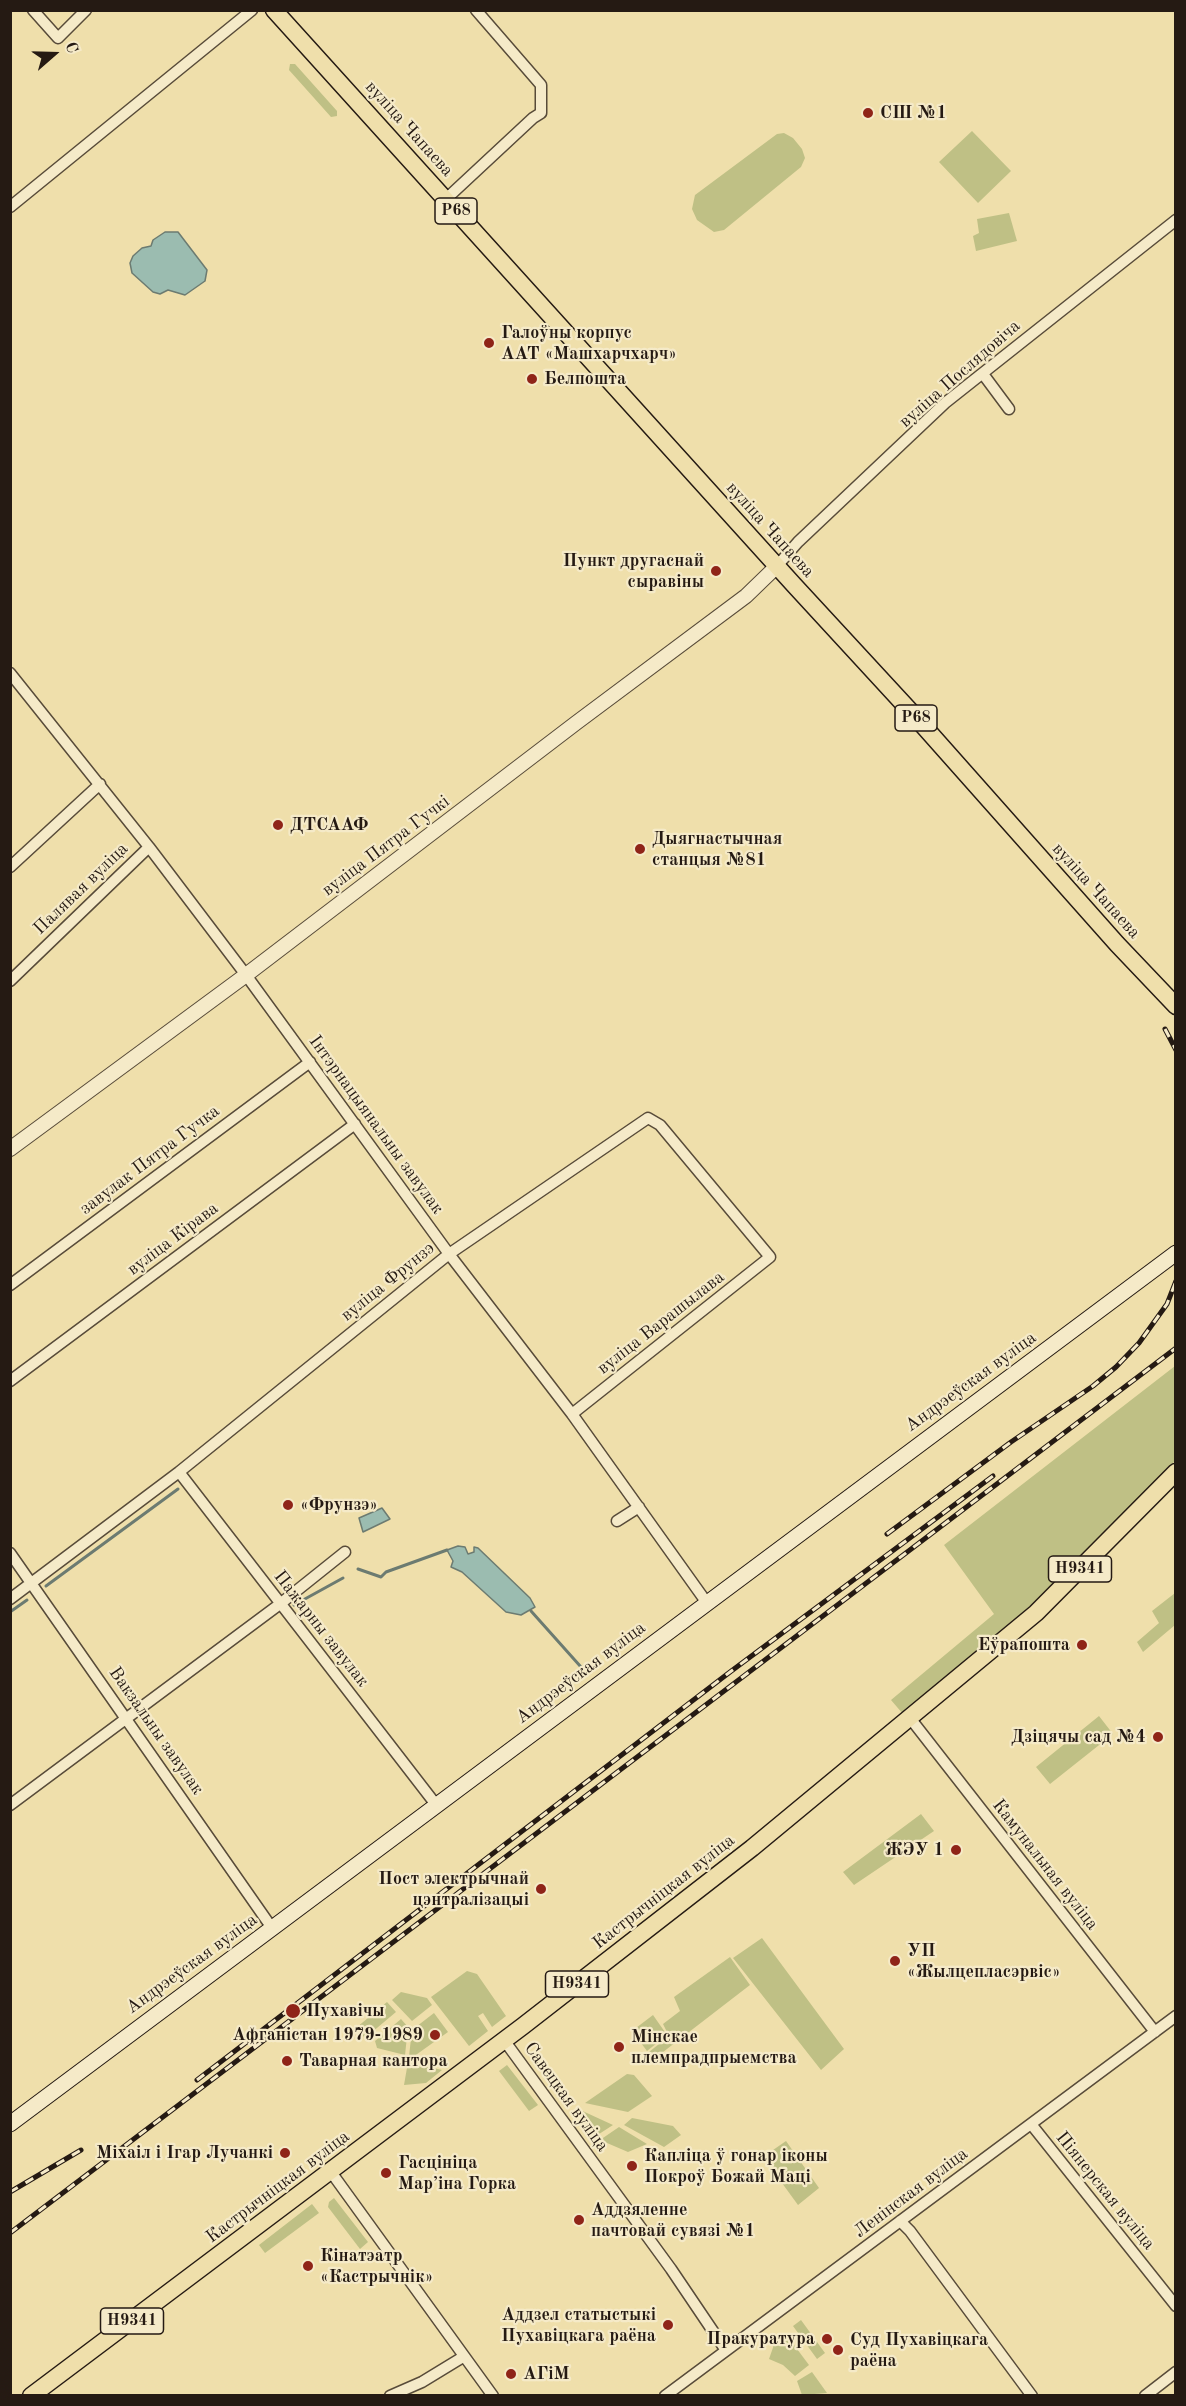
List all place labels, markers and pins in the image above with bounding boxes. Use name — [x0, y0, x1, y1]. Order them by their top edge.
place label: СШ №1 — [880, 102, 947, 124]
marker: СШ №1 — [861, 106, 875, 120]
place label: Галоўны корпус ААТ «Машхарчхарч» — [501, 322, 677, 364]
marker: Галоўны корпус ААТ «Машхарчхарч» — [482, 336, 496, 350]
place label: Белпошта — [544, 368, 626, 390]
marker: Белпошта — [525, 372, 539, 386]
place label: Пункт другаснай сыравіны — [563, 550, 704, 592]
marker: Пункт другаснай сыравіны — [709, 564, 723, 578]
place label: ДТСААФ — [290, 814, 368, 836]
marker: ДТСААФ — [271, 818, 285, 832]
place label: Дыягнастычная станцыя №81 — [652, 828, 782, 870]
marker: Дыягнастычная станцыя №81 — [633, 842, 647, 856]
place label: «Фрунзэ» — [300, 1494, 378, 1516]
marker: «Фрунзэ» — [281, 1498, 295, 1512]
place label: Еўрапошта — [978, 1634, 1070, 1656]
marker: Еўрапошта — [1075, 1638, 1089, 1652]
place label: Дзіцячы сад №4 — [1011, 1726, 1146, 1748]
marker: Дзіцячы сад №4 — [1151, 1730, 1165, 1744]
place label: ЖЭУ 1 — [885, 1839, 944, 1861]
marker: ЖЭУ 1 — [949, 1843, 963, 1857]
place label: Пост электрычнай цэнтралізацыі — [378, 1868, 529, 1910]
marker: Пост электрычнай цэнтралізацыі — [534, 1882, 548, 1896]
place label: УП «Жылцепласэрвіс» — [907, 1940, 1061, 1982]
marker: УП «Жылцепласэрвіс» — [888, 1954, 902, 1968]
place label: Пухавічы — [306, 2000, 385, 2022]
marker: Пухавічы — [284, 2002, 302, 2020]
place label: Афганістан 1979-1989 — [232, 2024, 423, 2046]
place label: Мінскае племпрадпрыемства — [631, 2026, 797, 2068]
marker: Афганістан 1979-1989 — [428, 2028, 442, 2042]
marker: Мінскае племпрадпрыемства — [612, 2040, 626, 2054]
place label: Таварная кантора — [299, 2050, 448, 2072]
marker: Таварная кантора — [280, 2054, 294, 2068]
place label: Міхаіл і Ігар Лучанкі — [96, 2142, 273, 2164]
place label: Капліца ў гонар іконы Покроў Божай Маці — [644, 2145, 828, 2188]
marker: Міхаіл і Ігар Лучанкі — [278, 2146, 292, 2160]
place label: Гасцініца Марʼіна Горка — [398, 2152, 516, 2194]
marker: Капліца ў гонар іконы Покроў Божай Маці — [625, 2159, 639, 2173]
marker: Гасцініца Марʼіна Горка — [379, 2166, 393, 2180]
place label: Аддзяленне пачтовай сувязі №1 — [591, 2199, 755, 2242]
marker: Аддзяленне пачтовай сувязі №1 — [572, 2213, 586, 2227]
place label: Кінатэатр «Кастрычнік» — [320, 2245, 433, 2288]
marker: Кінатэатр «Кастрычнік» — [301, 2259, 315, 2273]
place label: Аддзел статыстыкі Пухавіцкага раёна — [501, 2304, 656, 2346]
marker: Аддзел статыстыкі Пухавіцкага раёна — [661, 2318, 675, 2332]
place label: Пракуратура — [707, 2328, 815, 2350]
place label: Суд Пухавіцкага раёна — [850, 2329, 988, 2372]
marker: Пракуратура — [820, 2332, 834, 2346]
marker: Суд Пухавіцкага раёна — [831, 2343, 845, 2357]
place label: АГіМ — [523, 2363, 570, 2385]
marker: АГіМ — [504, 2367, 518, 2381]

